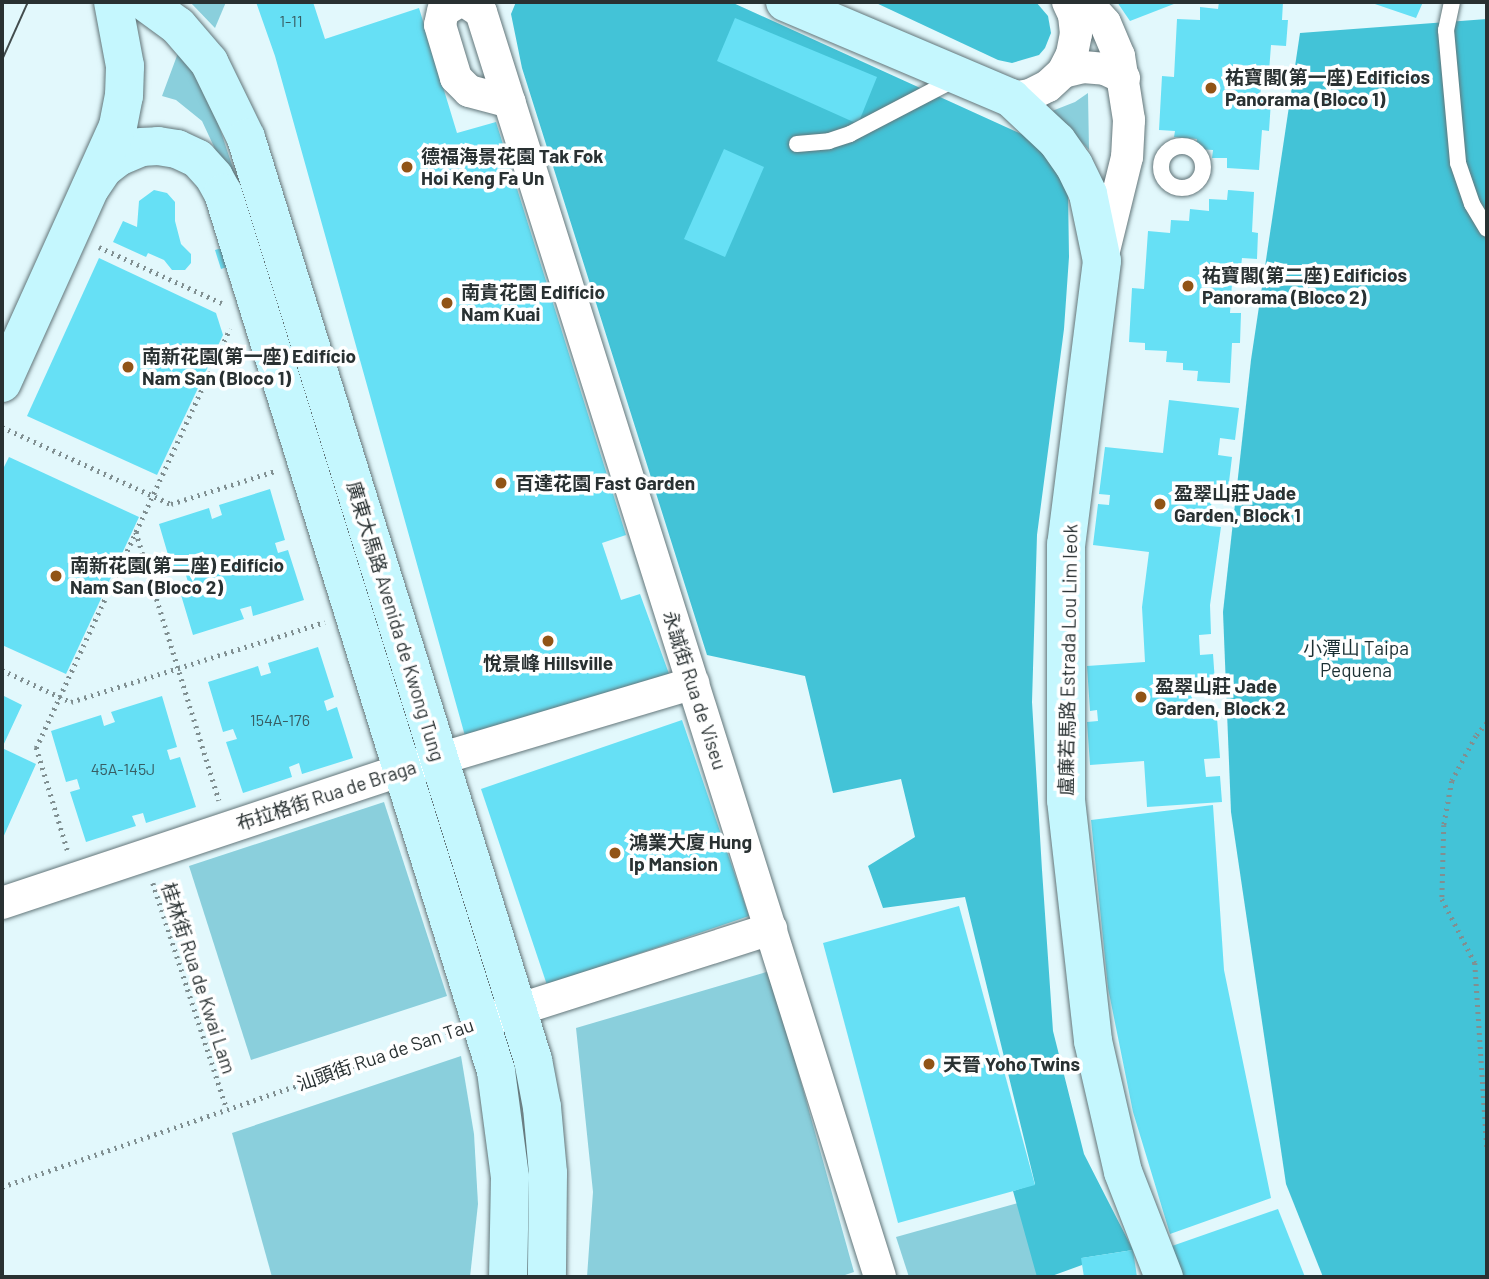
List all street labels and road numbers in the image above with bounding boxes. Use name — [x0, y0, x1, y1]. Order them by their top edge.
street label: 廣東大馬路 Avenida de Kwong Tung — [342, 478, 450, 764]
street label: 盧廉若馬路 Estrada Lou Lim Ieok — [1054, 524, 1082, 796]
street label: 永誠街 Rua de Viseu — [659, 608, 731, 772]
street label: 布拉格街 Rua de Braga — [233, 755, 419, 835]
street label: 桂林街 Rua de Kwai Lam — [157, 880, 241, 1076]
street label: 汕頭街 Rua de San Tau — [294, 1013, 476, 1095]

